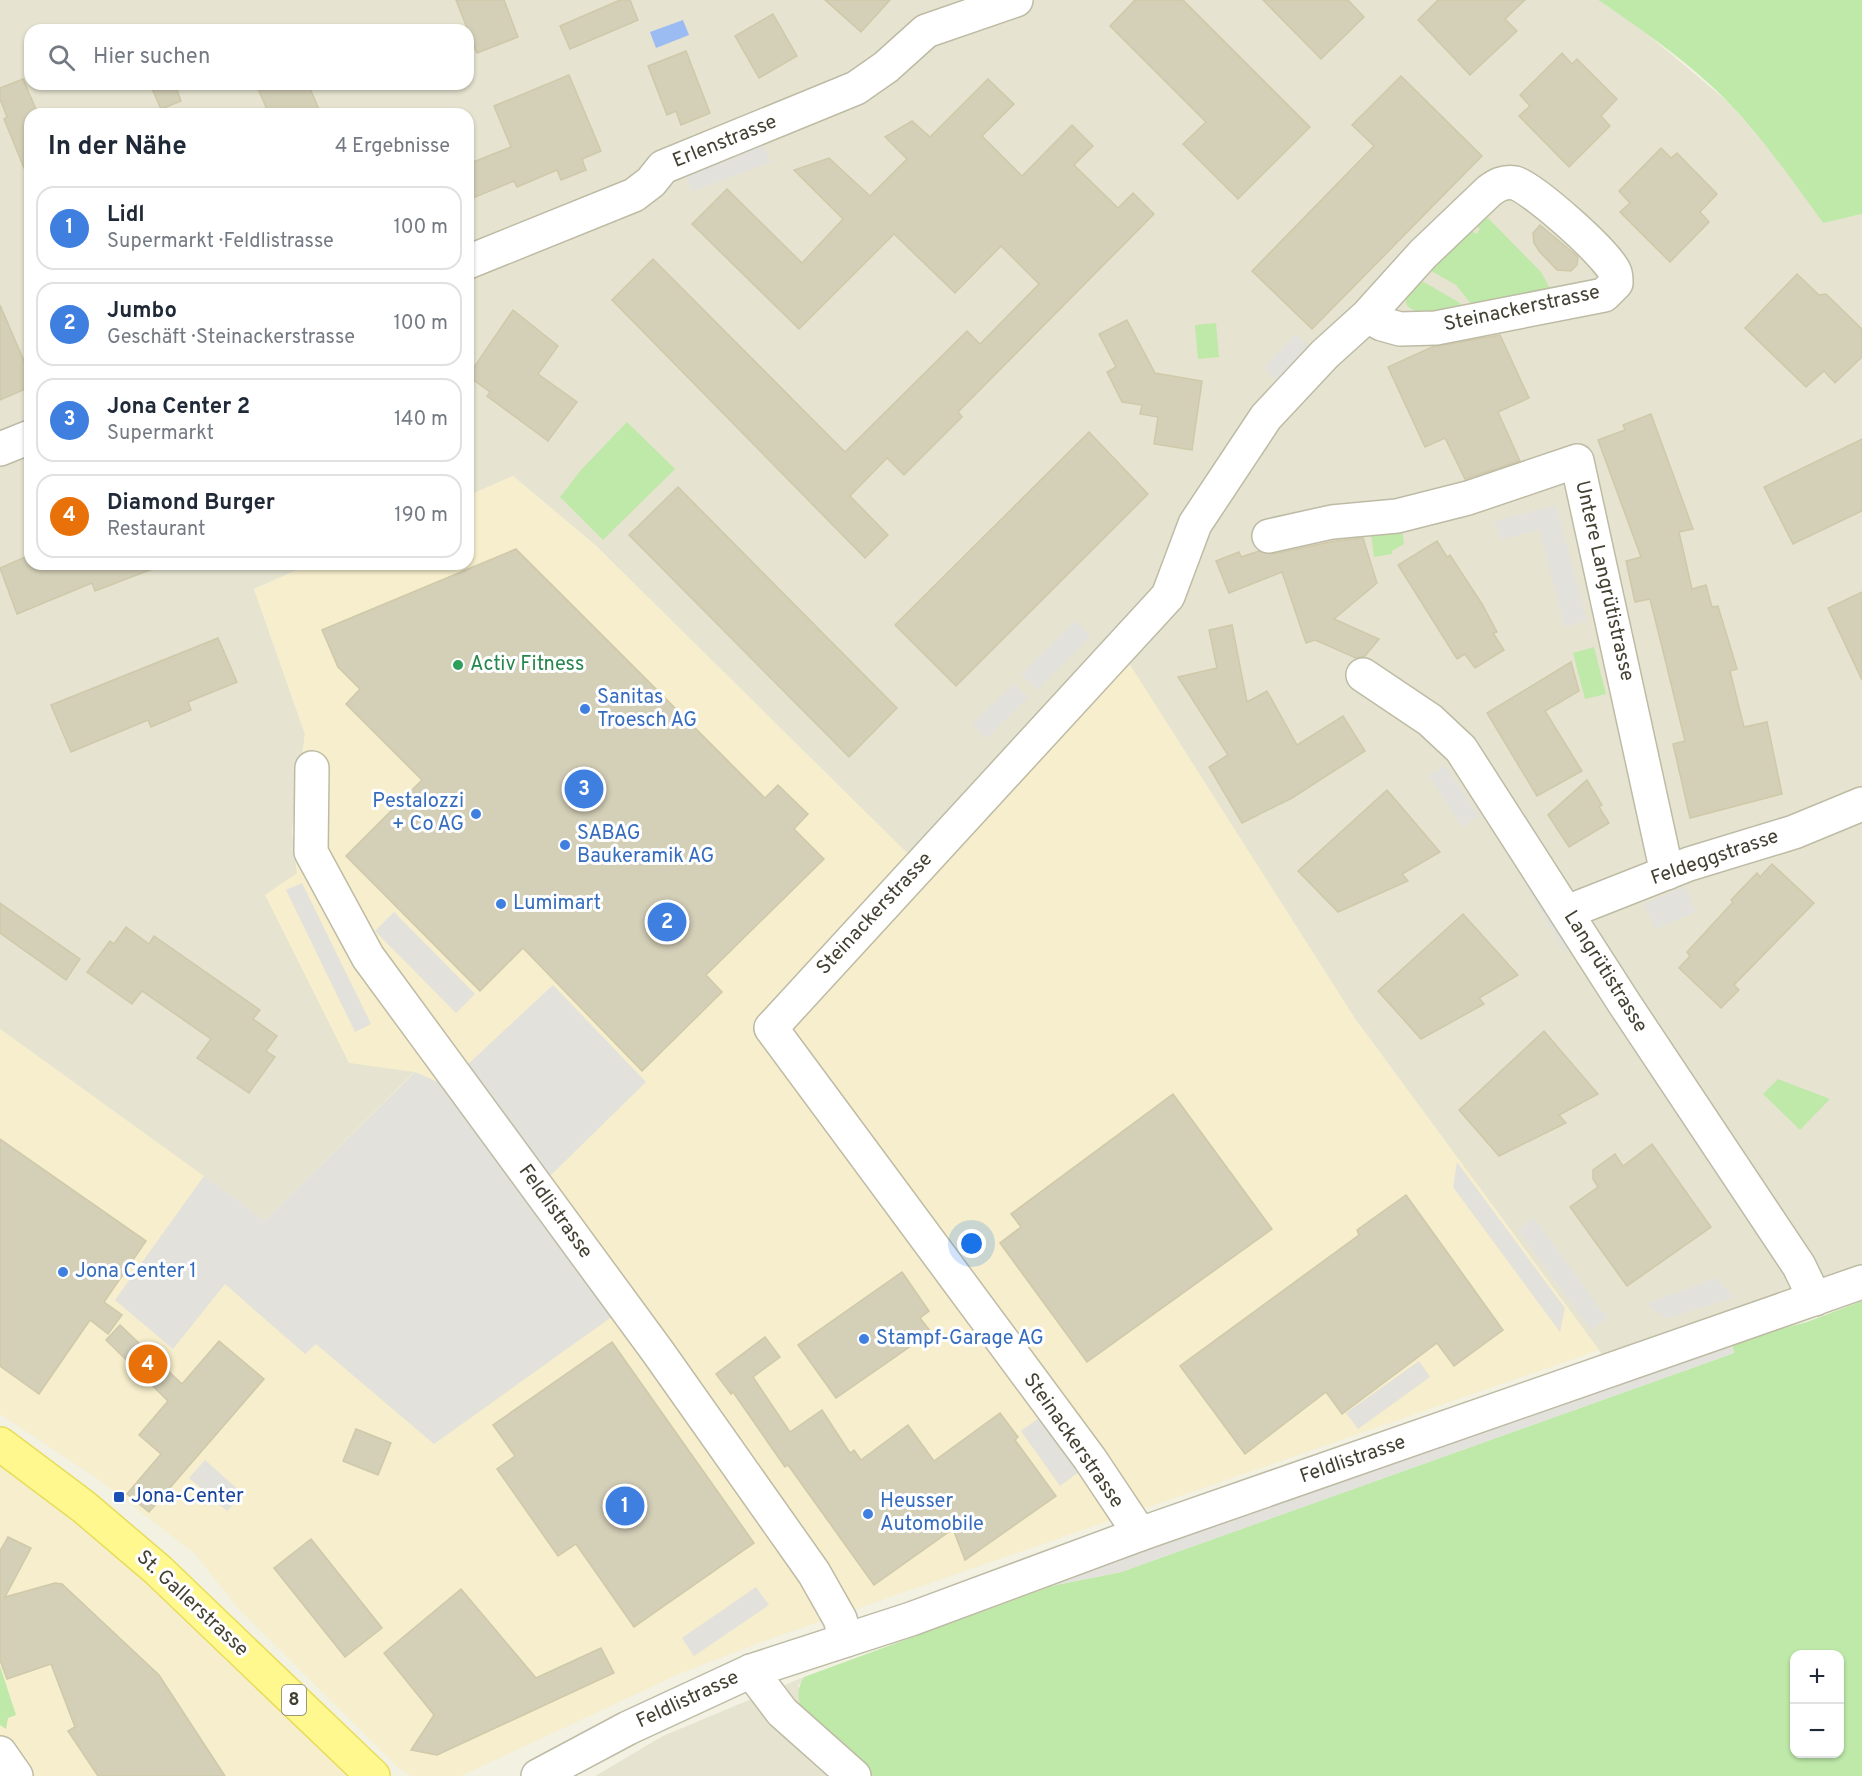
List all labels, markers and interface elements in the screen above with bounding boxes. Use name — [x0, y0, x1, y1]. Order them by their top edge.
search box — [24, 24, 474, 90]
icon: search — [45, 41, 78, 74]
text: Hier suchen — [93, 44, 210, 71]
street label: Erlenstrasse — [669, 109, 781, 175]
text: In der Nähe — [48, 131, 187, 164]
text: 4 Ergebnisse — [335, 134, 450, 160]
text: Lidl — [107, 202, 145, 229]
text: 1 — [66, 215, 74, 241]
text: 100 m — [393, 215, 448, 241]
text: Supermarkt · Feldlistrasse — [107, 229, 334, 255]
street label: Steinackerstrasse — [1442, 280, 1602, 338]
text: Jumbo — [107, 298, 177, 325]
text: 2 — [63, 311, 76, 337]
text: 100 m — [393, 311, 448, 337]
text: Geschäft · Steinackerstrasse — [107, 325, 355, 351]
text: Jona Center 2 — [107, 394, 250, 421]
text: 3 — [64, 407, 76, 433]
text: 140 m — [394, 407, 448, 433]
text: Supermarkt — [107, 421, 214, 447]
street label: Untere Langrütistrasse — [1568, 478, 1640, 684]
text: Diamond Burger — [107, 490, 275, 517]
text: 4 — [63, 503, 76, 529]
text: 190 m — [394, 503, 448, 529]
text: Restaurant — [107, 517, 206, 543]
place label: Activ Fitness — [470, 652, 584, 678]
marker: Activ Fitness — [451, 658, 465, 672]
place label: Sanitas Troesch AG — [597, 685, 697, 734]
marker: Sanitas Troesch AG — [578, 702, 592, 716]
pin: 3 — [564, 766, 604, 812]
place label: Pestalozzi + Co AG — [372, 789, 464, 838]
marker: Pestalozzi + Co AG — [469, 807, 483, 821]
place label: SABAG Baukeramik AG — [577, 821, 714, 870]
street label: Feldeggstrasse — [1648, 824, 1782, 892]
marker: SABAG Baukeramik AG — [558, 838, 572, 852]
street label: Steinackerstrasse — [811, 847, 939, 981]
place label: Lumimart — [513, 891, 601, 917]
marker: Lumimart — [494, 897, 508, 911]
pin: 2 — [648, 900, 686, 944]
street label: Langrütistrasse — [1557, 906, 1653, 1038]
street label: Feldlistrasse — [512, 1160, 598, 1264]
your location — [957, 1229, 986, 1258]
place label: Jona Center 1 — [75, 1259, 197, 1285]
marker: Jona Center 1 — [56, 1265, 70, 1279]
place label: Stampf-Garage AG — [876, 1326, 1044, 1352]
marker: Stampf-Garage AG — [857, 1332, 871, 1346]
pin: 4 — [128, 1342, 168, 1386]
street label: Steinackerstrasse — [1017, 1368, 1129, 1514]
street label: Feldlistrasse — [1297, 1430, 1409, 1490]
place label: Jona-Center — [131, 1484, 244, 1510]
pin: 1 — [606, 1484, 644, 1528]
place label: Heusser Automobile — [880, 1489, 984, 1538]
marker: Jona-Center — [112, 1490, 126, 1504]
marker: Heusser Automobile — [861, 1507, 875, 1521]
street label: St. Gallerstrasse — [130, 1545, 254, 1663]
map controls — [1790, 1650, 1844, 1758]
button: + — [1790, 1650, 1844, 1704]
street label: Feldlistrasse — [632, 1665, 744, 1735]
road number: 8 — [282, 1685, 306, 1715]
button: − — [1790, 1704, 1844, 1758]

